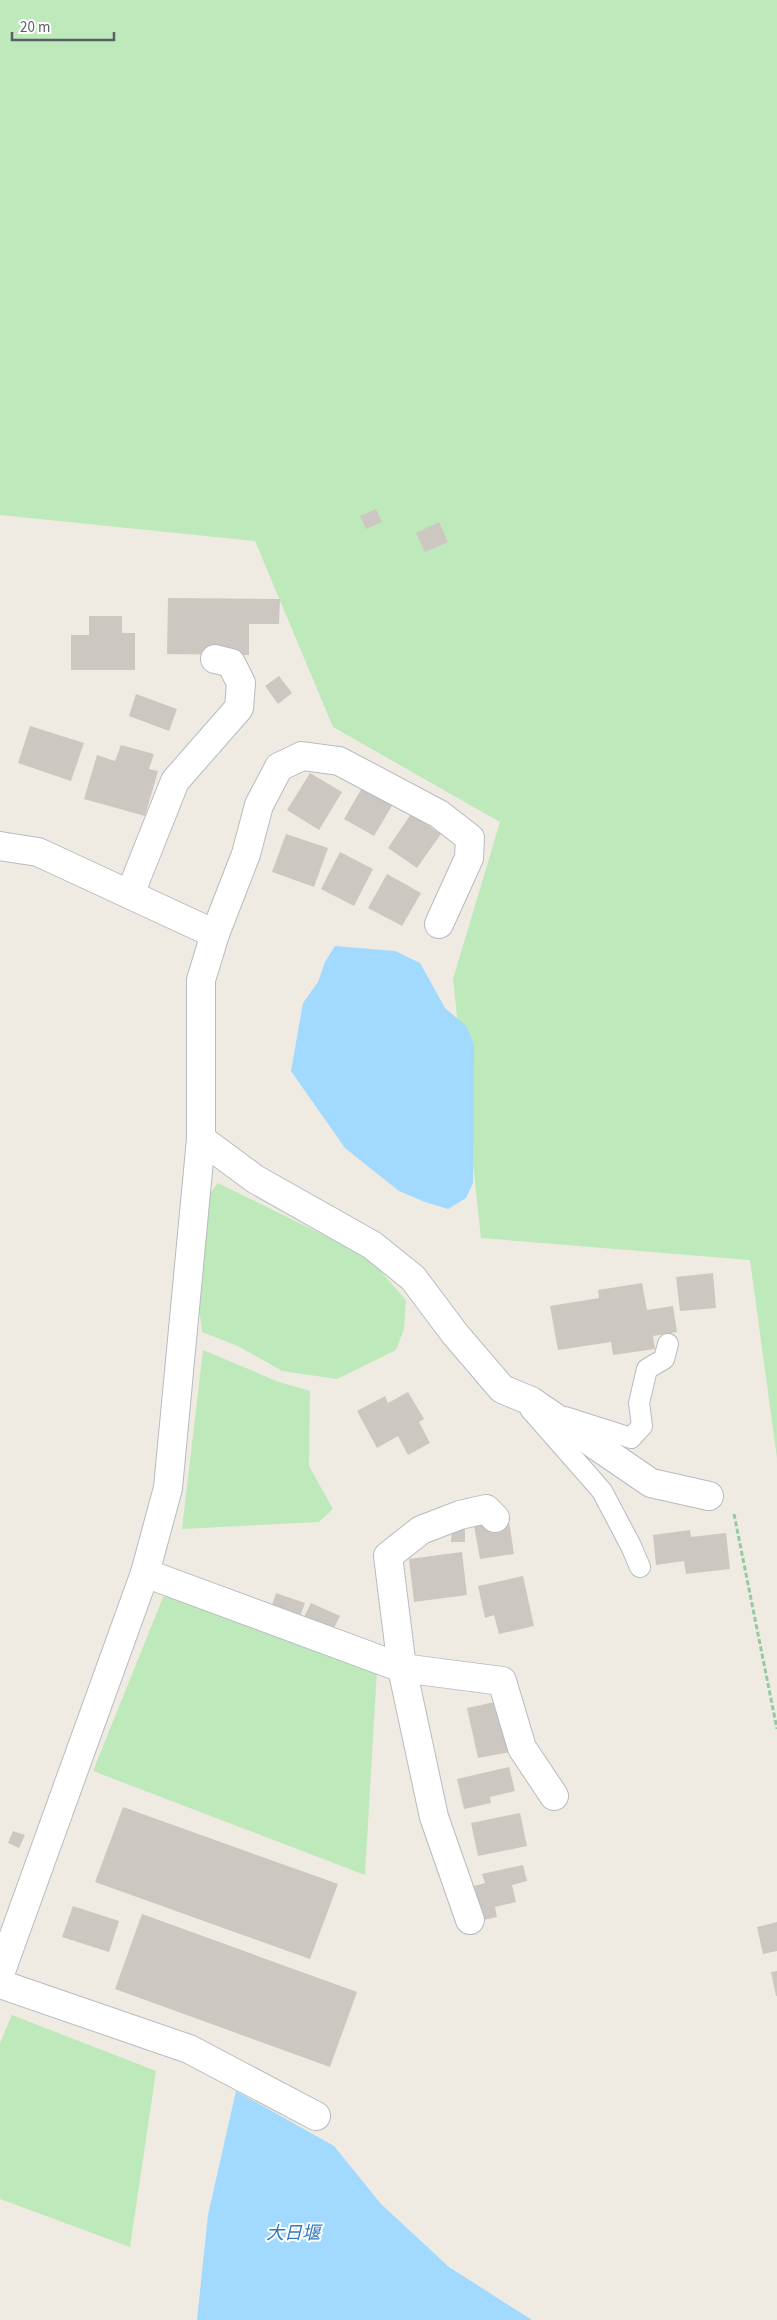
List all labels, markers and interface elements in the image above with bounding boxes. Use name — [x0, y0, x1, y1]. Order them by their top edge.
scale bar — [12, 10, 115, 42]
text: 20 m — [20, 17, 50, 38]
water label: 大日堰 — [266, 2221, 323, 2246]

